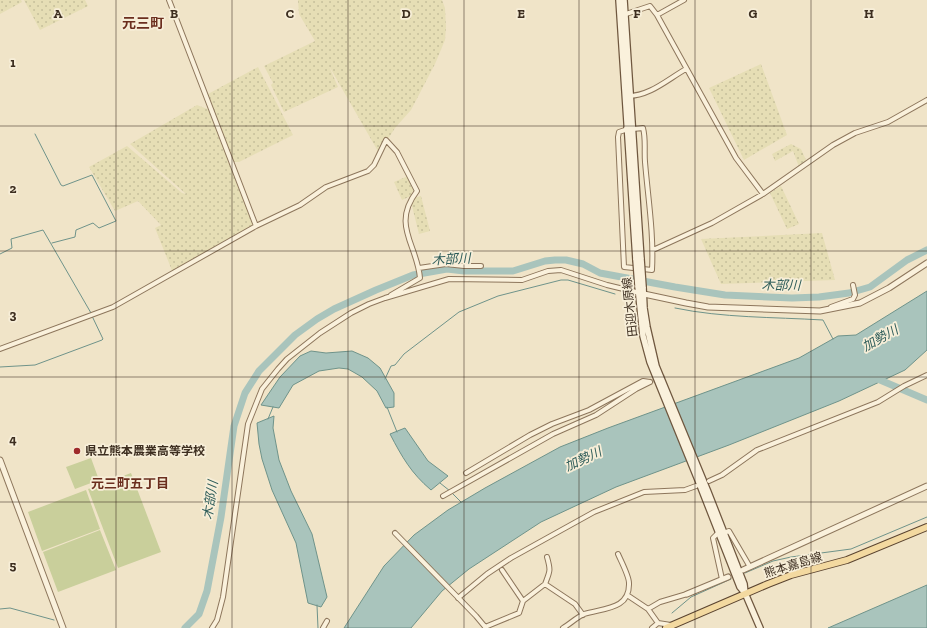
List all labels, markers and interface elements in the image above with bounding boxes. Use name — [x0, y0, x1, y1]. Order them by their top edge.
text: A — [54, 6, 63, 21]
text: B — [170, 6, 178, 21]
text: C — [286, 6, 294, 21]
text: D — [401, 6, 411, 21]
text: E — [517, 6, 525, 21]
text: F — [633, 6, 641, 21]
text: G — [749, 6, 758, 21]
text: H — [864, 6, 874, 21]
district label: 元三町 — [122, 15, 164, 32]
text: 1 — [10, 55, 16, 70]
text: 2 — [10, 181, 17, 196]
water label: 木部川 — [431, 250, 473, 268]
street label: 田迎木原線 — [620, 276, 640, 338]
water label: 木部川 — [761, 277, 803, 293]
text: 3 — [10, 307, 17, 322]
water label: 加勢川 — [859, 321, 902, 354]
text: 4 — [9, 432, 17, 447]
water label: 加勢川 — [562, 443, 606, 474]
place label: 県立熊本農業高等学校 — [85, 444, 205, 458]
marker: 県立熊本農業高等学校 — [72, 446, 82, 456]
district label: 元三町五丁目 — [91, 476, 169, 491]
water label: 木部川 — [200, 478, 221, 520]
street label: 熊本嘉島線 — [762, 550, 824, 580]
text: 5 — [10, 558, 17, 573]

